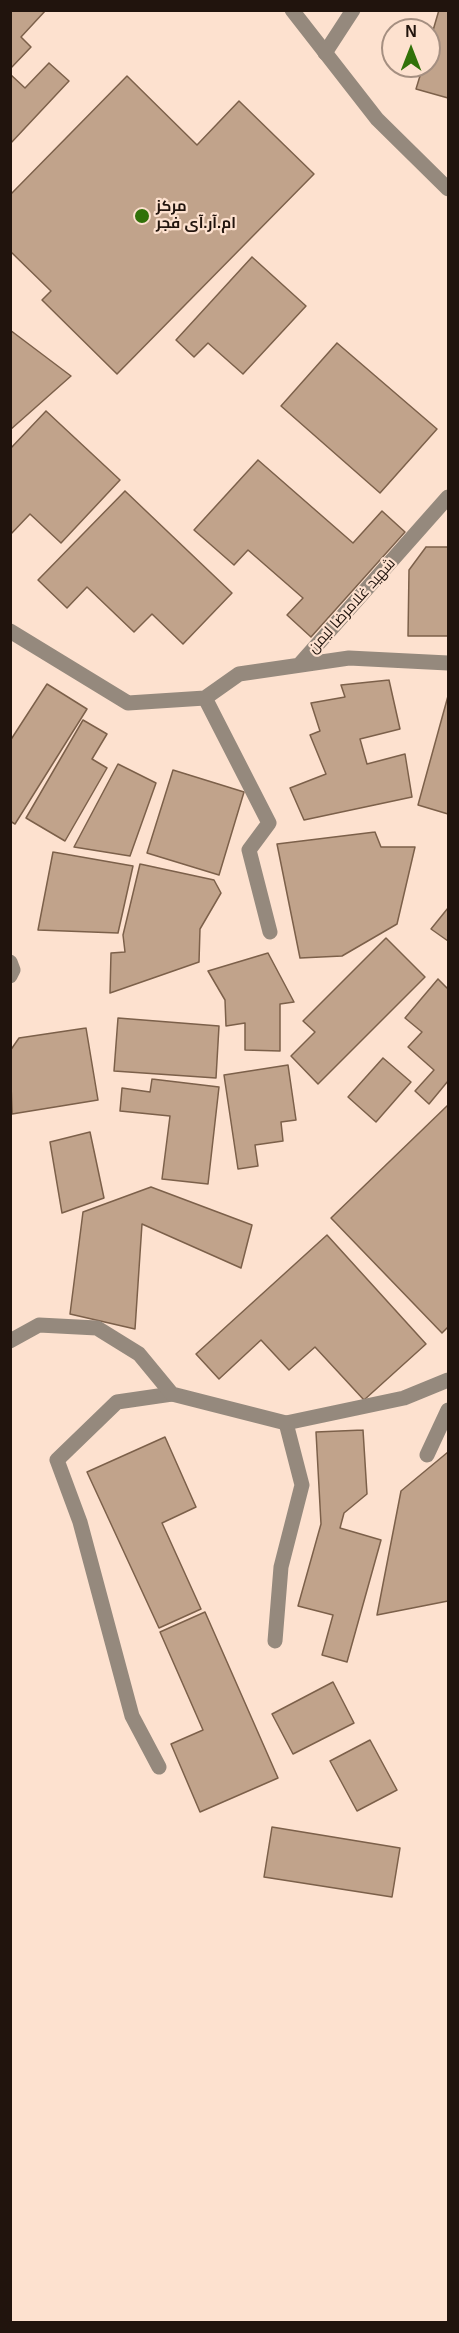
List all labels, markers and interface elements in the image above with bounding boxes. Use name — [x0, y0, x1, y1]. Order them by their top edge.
north arrow — [381, 18, 441, 78]
text: N — [405, 23, 417, 40]
place label: مرکز ام.آر.آی فجر — [156, 198, 236, 233]
marker: مرکز ام.آر.آی فجر — [133, 207, 151, 225]
street label: شهید غلامرضا لیمن — [304, 555, 400, 657]

